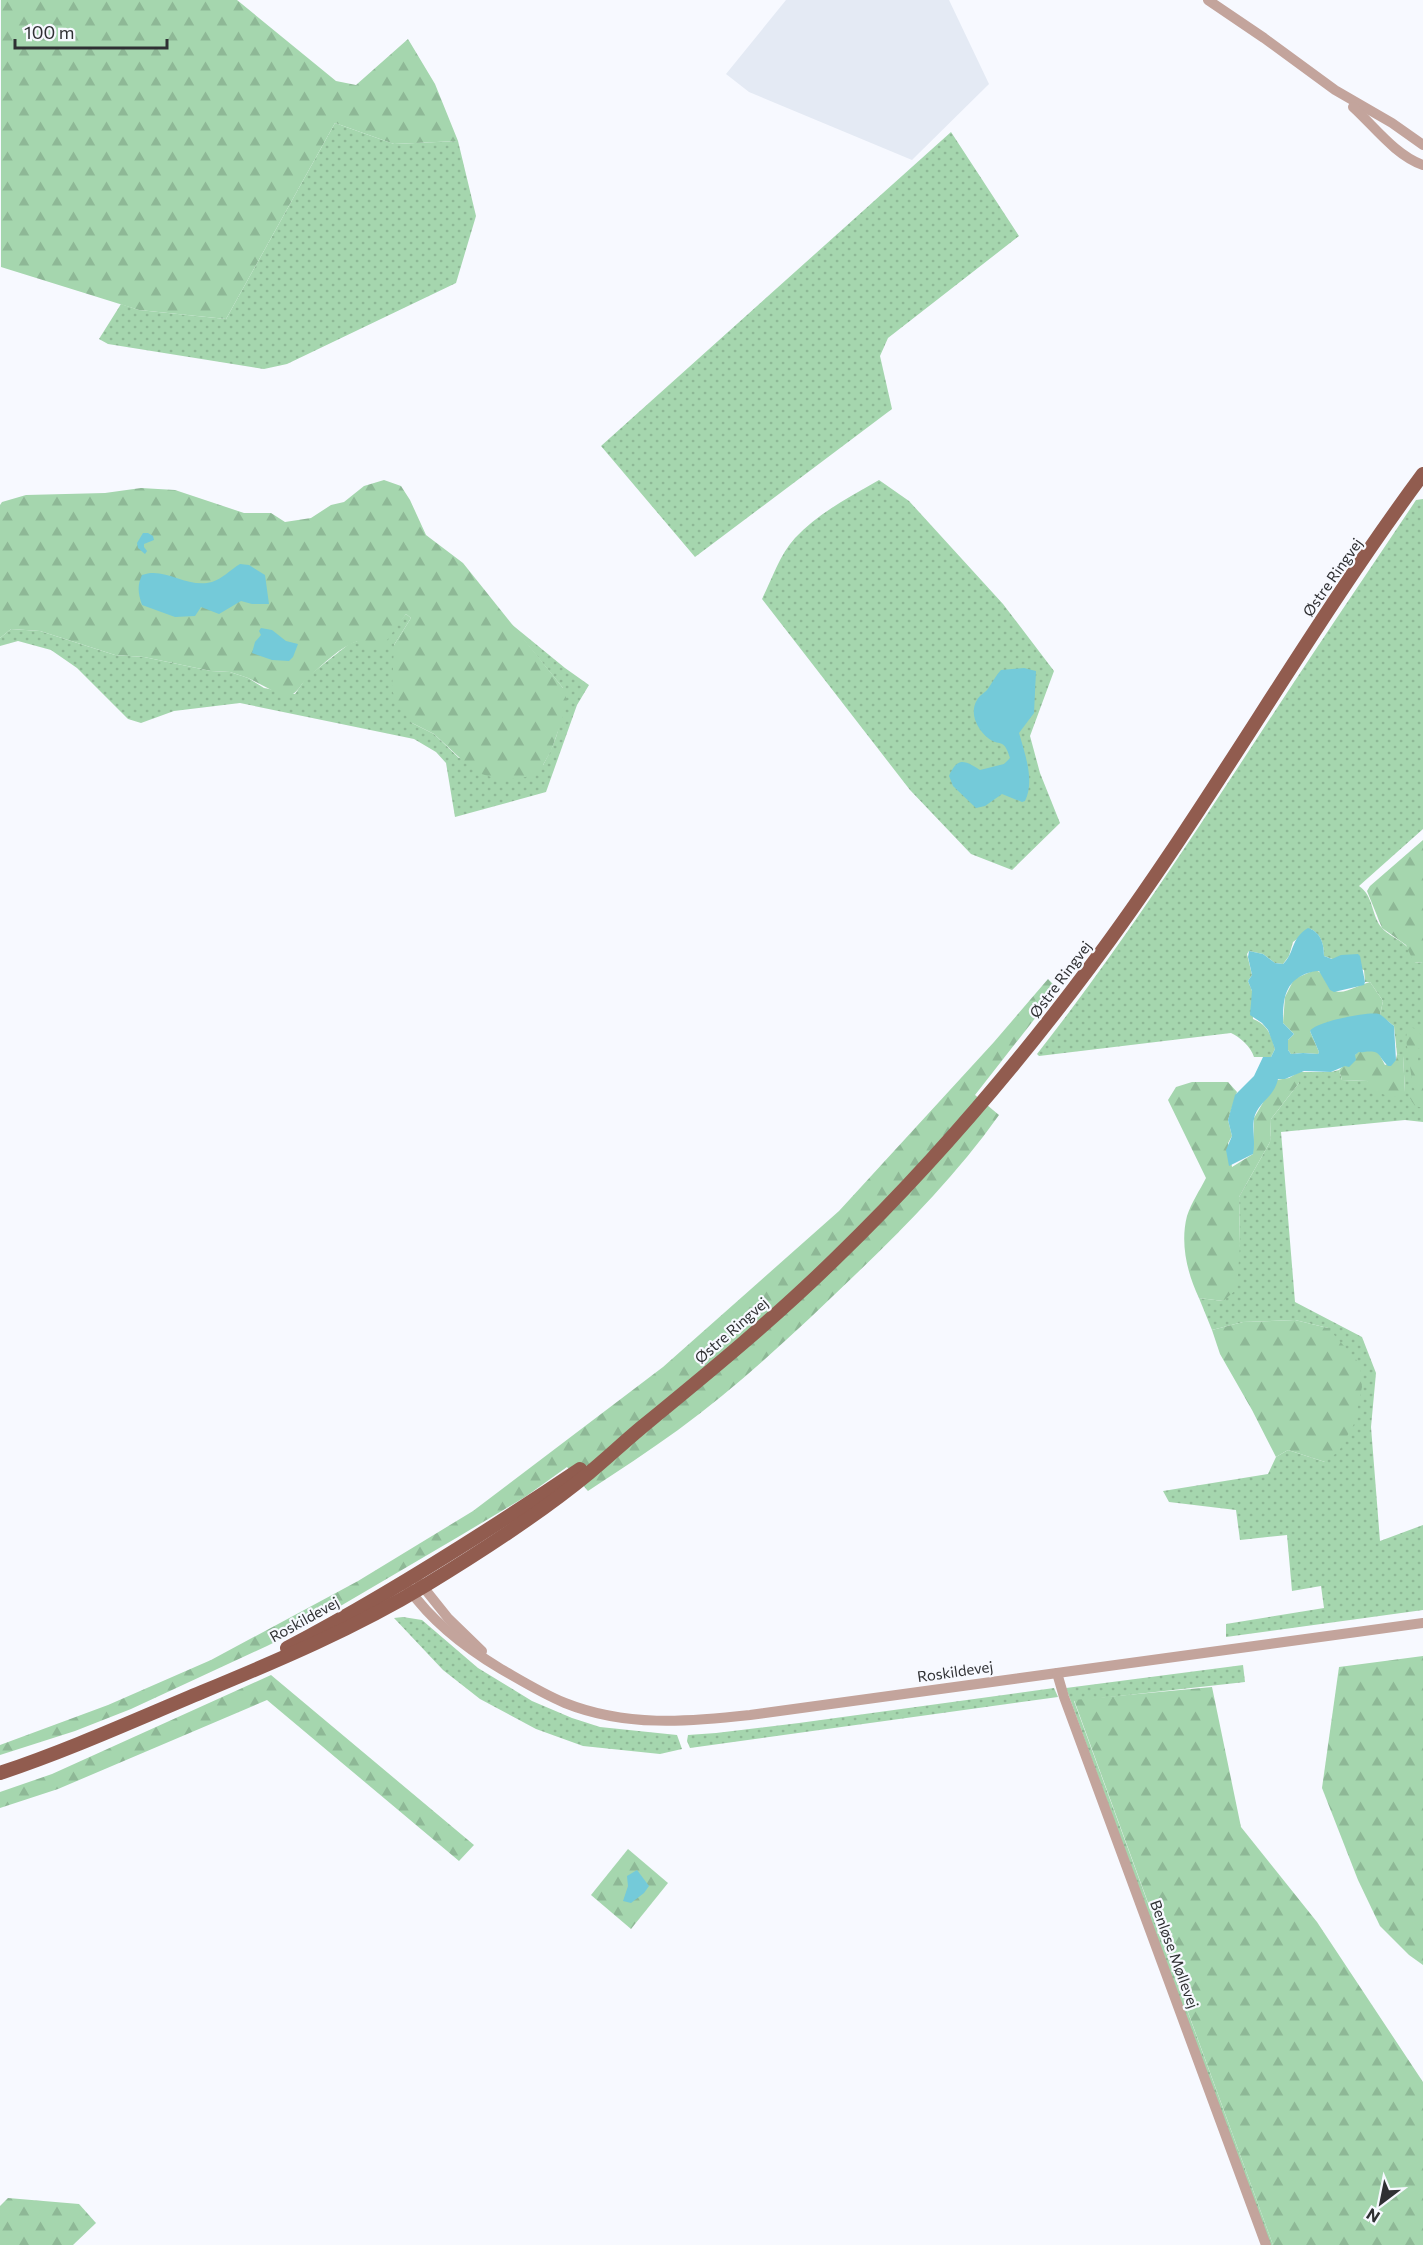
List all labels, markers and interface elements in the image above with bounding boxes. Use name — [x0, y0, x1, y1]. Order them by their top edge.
scale bar — [15, 12, 166, 50]
text: 100 m — [24, 21, 74, 43]
street label: Østre Ringvej — [1298, 534, 1366, 620]
street label: Østre Ringvej — [1025, 937, 1095, 1021]
street label: Østre Ringvej — [691, 1293, 771, 1367]
street label: Roskildevej — [266, 1593, 342, 1645]
street label: Roskildevej — [916, 1657, 994, 1685]
street label: Benløse Møllevej — [1147, 1897, 1203, 2011]
north arrow — [1351, 2173, 1411, 2233]
text: N — [1363, 2205, 1383, 2227]

